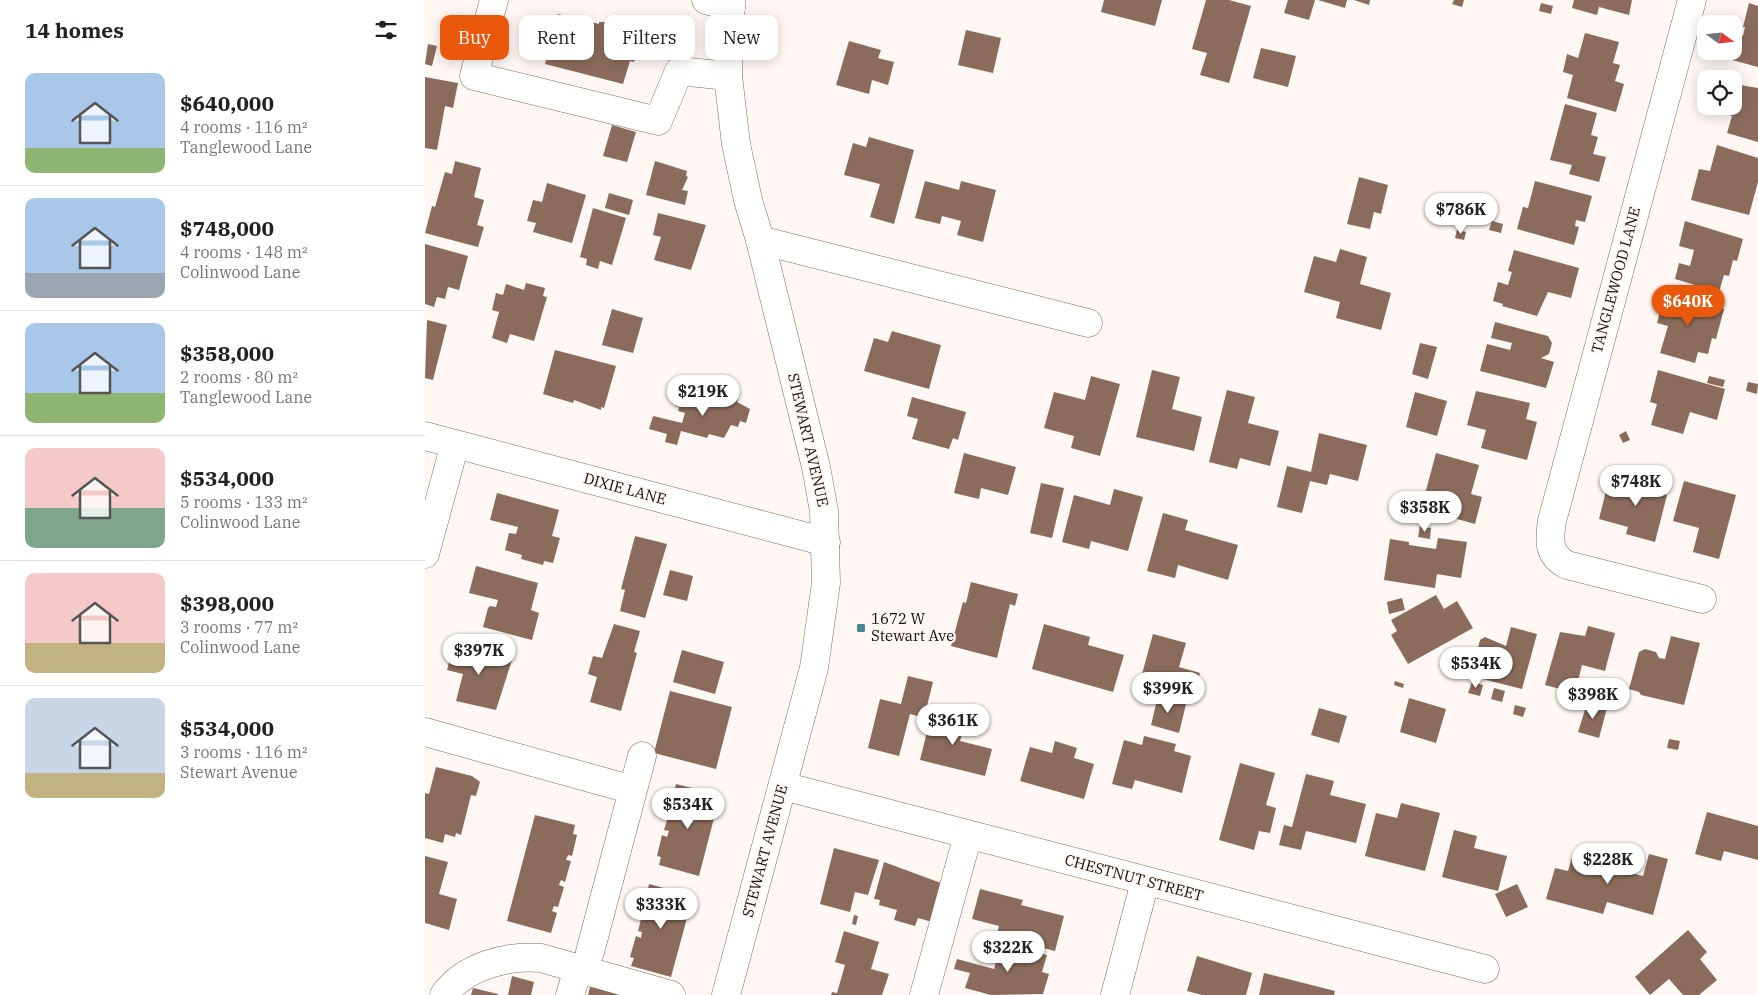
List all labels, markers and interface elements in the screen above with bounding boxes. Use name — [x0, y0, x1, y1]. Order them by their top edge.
chip: Buy — [440, 15, 509, 60]
chip: Rent — [519, 15, 594, 60]
chip: Filters — [604, 15, 695, 60]
chip: New — [705, 15, 778, 60]
north arrow — [1697, 15, 1743, 60]
map controls — [1697, 15, 1742, 115]
text: 14 homes — [25, 16, 124, 44]
icon: filters — [372, 16, 400, 44]
button: locate — [1697, 70, 1742, 115]
text: $640,000 — [180, 89, 274, 117]
icon: home — [65, 93, 125, 153]
text: 4 rooms · 116 m² — [180, 117, 308, 137]
text: Tanglewood Lane — [180, 137, 312, 157]
pin: $786K — [1426, 192, 1496, 235]
text: $786K — [1436, 199, 1486, 219]
street label: TANGLEWOOD LANE — [1587, 205, 1644, 355]
text: $748,000 — [180, 214, 274, 242]
icon: home — [65, 218, 125, 278]
text: 4 rooms · 148 m² — [180, 242, 308, 262]
text: Colinwood Lane — [180, 262, 300, 282]
pin: $640K — [1653, 284, 1723, 327]
text: $640K — [1663, 291, 1713, 311]
text: $358,000 — [180, 339, 274, 367]
icon: home — [65, 343, 125, 403]
text: 2 rooms · 80 m² — [180, 367, 298, 387]
street label: STEWART AVENUE — [784, 371, 833, 509]
pin: $219K — [668, 374, 738, 417]
text: $219K — [678, 381, 728, 401]
text: Tanglewood Lane — [180, 387, 312, 407]
text: $534,000 — [180, 464, 274, 492]
pin: $748K — [1601, 464, 1671, 507]
icon: home — [65, 468, 125, 528]
street label: DIXIE LANE — [582, 468, 669, 509]
text: $748K — [1611, 471, 1661, 491]
pin: $358K — [1390, 490, 1460, 533]
text: 5 rooms · 133 m² — [180, 492, 308, 512]
text: $358K — [1400, 497, 1450, 517]
text: Colinwood Lane — [180, 512, 300, 532]
text: $398,000 — [180, 589, 274, 617]
icon: home — [65, 593, 125, 653]
place label: 1672 W Stewart Ave — [871, 609, 954, 645]
text: 3 rooms · 77 m² — [180, 617, 298, 637]
marker: 1672 W Stewart Ave — [855, 622, 867, 634]
pin: $397K — [444, 634, 514, 676]
text: Colinwood Lane — [180, 637, 300, 657]
text: $397K — [454, 640, 504, 660]
pin: $534K — [1441, 646, 1511, 689]
text: $534K — [1451, 653, 1501, 673]
pin: $399K — [1133, 672, 1203, 714]
text: $399K — [1143, 678, 1193, 698]
pin: $398K — [1558, 678, 1628, 720]
text: $398K — [1568, 684, 1618, 704]
pin: $361K — [918, 704, 988, 746]
text: $361K — [928, 710, 978, 730]
text: $534,000 — [180, 714, 274, 742]
icon: home — [65, 718, 125, 778]
text: 3 rooms · 116 m² — [180, 742, 308, 762]
text: Stewart Avenue — [180, 762, 298, 782]
street label: STEWART AVENUE — [738, 782, 791, 919]
pin: $534K — [653, 788, 723, 830]
text: $534K — [663, 794, 713, 814]
pin: $228K — [1573, 842, 1643, 885]
text: $228K — [1583, 849, 1633, 869]
street label: CHESTNUT STREET — [1063, 850, 1206, 905]
pin: $333K — [626, 888, 696, 930]
text: $333K — [636, 894, 686, 914]
pin: $322K — [973, 930, 1043, 973]
text: $322K — [983, 937, 1033, 957]

